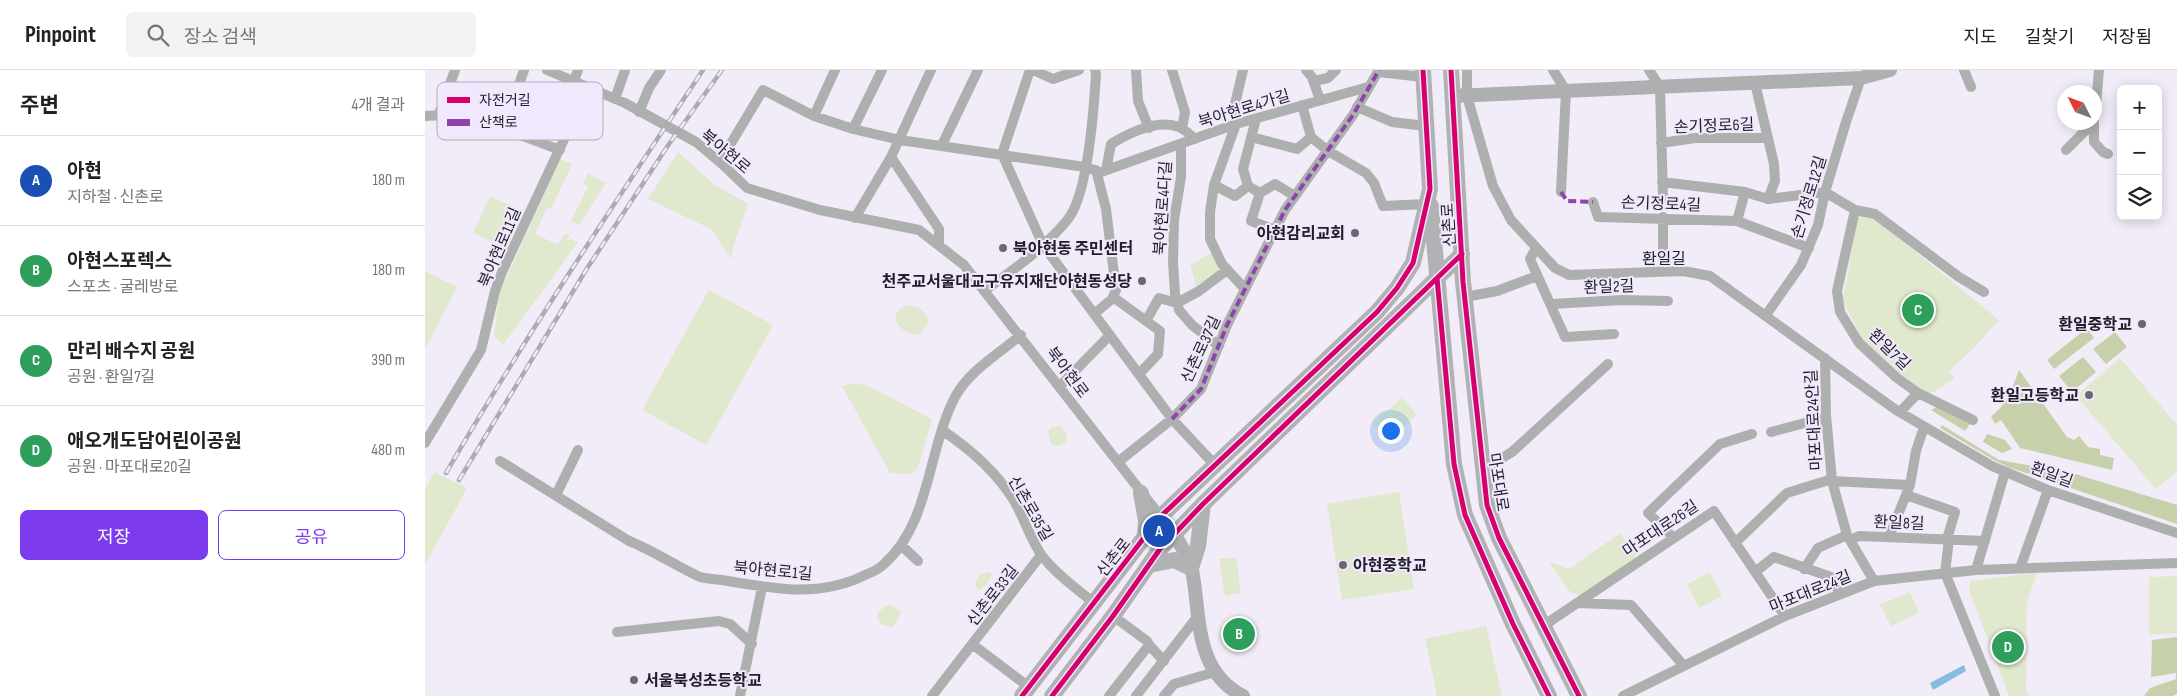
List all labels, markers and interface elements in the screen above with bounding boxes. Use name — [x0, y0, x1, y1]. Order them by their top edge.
search box — [126, 12, 476, 57]
text: Pinpoint — [25, 20, 96, 49]
icon: search — [144, 21, 172, 49]
text: 장소 검색 — [184, 26, 257, 49]
text: 지도 — [1964, 27, 1997, 48]
text: 길찾기 — [2025, 27, 2074, 48]
text: 저장됨 — [2102, 27, 2152, 48]
legend — [437, 82, 603, 140]
north arrow — [2057, 85, 2102, 130]
map controls — [2117, 85, 2162, 220]
button: + — [2117, 85, 2162, 130]
street label: 북아현로4가길 — [1196, 86, 1293, 132]
text: 자전거길 — [479, 92, 531, 109]
text: 주변 — [20, 93, 59, 118]
text: 4개 결과 — [352, 96, 405, 115]
text: 산책로 — [479, 114, 518, 131]
street label: 손기정로6길 — [1673, 116, 1755, 137]
street label: 북아현로 — [696, 126, 754, 179]
button: − — [2117, 130, 2162, 175]
street label: 손기정로12길 — [1788, 154, 1831, 241]
text: 아현 — [67, 160, 102, 183]
street label: 북아현로4다길 — [1151, 160, 1176, 256]
text: A — [32, 171, 40, 190]
text: 180 m — [372, 171, 405, 190]
button: layers — [2117, 175, 2162, 220]
text: 지하철 · 신촌로 — [67, 188, 164, 207]
street label: 손기정로4길 — [1620, 194, 1701, 215]
street label: 신촌로 — [1439, 202, 1460, 247]
street label: 북아현로11길 — [475, 205, 526, 290]
place label: 아현감리교회 — [1257, 224, 1345, 244]
marker: 아현감리교회 — [1349, 227, 1361, 239]
place label: 북아현동 주민센터 — [1013, 239, 1133, 259]
marker: 북아현동 주민센터 — [997, 242, 1009, 254]
text: 아현스포렉스 — [67, 250, 172, 273]
street label: 환일길 — [1642, 250, 1686, 269]
text: B — [32, 261, 40, 280]
text: 180 m — [372, 261, 405, 280]
place label: 천주교서울대교구유지재단아현동성당 — [882, 272, 1132, 292]
marker: 천주교서울대교구유지재단아현동성당 — [1136, 275, 1148, 287]
street label: 환일2길 — [1583, 277, 1635, 298]
text: 스포츠 · 굴레방로 — [67, 278, 178, 297]
pin: C — [1902, 291, 1934, 329]
street label: 신촌로37길 — [1178, 313, 1225, 386]
place label: 환일중학교 — [2058, 315, 2132, 335]
marker: 환일중학교 — [2136, 318, 2148, 330]
street label: 환일7길 — [1864, 326, 1914, 374]
text: 만리 배수지 공원 — [67, 340, 195, 363]
street label: 북아현로 — [1041, 344, 1092, 402]
text: C — [32, 351, 40, 370]
text: 390 m — [371, 351, 405, 370]
text: 공원 · 환일7길 — [67, 368, 155, 387]
street label: 마포대로24안길 — [1802, 369, 1827, 471]
place label: 환일고등학교 — [1991, 386, 2079, 406]
marker: 환일고등학교 — [2083, 389, 2095, 401]
your location — [1378, 418, 1404, 444]
text: 애오개도담어린이공원 — [67, 430, 242, 453]
text: D — [32, 441, 40, 460]
text: 480 m — [371, 441, 405, 460]
street label: 마포대로 — [1484, 452, 1512, 513]
text: 공원 · 마포대로20길 — [67, 458, 192, 477]
street label: 환일길 — [2027, 459, 2075, 492]
street label: 신촌로35길 — [1003, 473, 1056, 545]
street label: 마포대로26길 — [1619, 497, 1702, 562]
button: 저장 — [20, 510, 208, 560]
button: 공유 — [218, 510, 405, 560]
pin: A — [1143, 512, 1175, 550]
street label: 환일8길 — [1873, 513, 1925, 534]
street label: 신촌로 — [1093, 534, 1135, 581]
place label: 아현중학교 — [1353, 556, 1427, 576]
street label: 북아현로1길 — [733, 559, 813, 584]
marker: 아현중학교 — [1337, 559, 1349, 571]
street label: 신촌로33길 — [963, 562, 1023, 630]
street label: 마포대로24길 — [1767, 567, 1854, 617]
pin: B — [1223, 615, 1255, 653]
pin: D — [1992, 628, 2024, 666]
place label: 서울북성초등학교 — [644, 671, 762, 691]
marker: 서울북성초등학교 — [628, 674, 640, 686]

